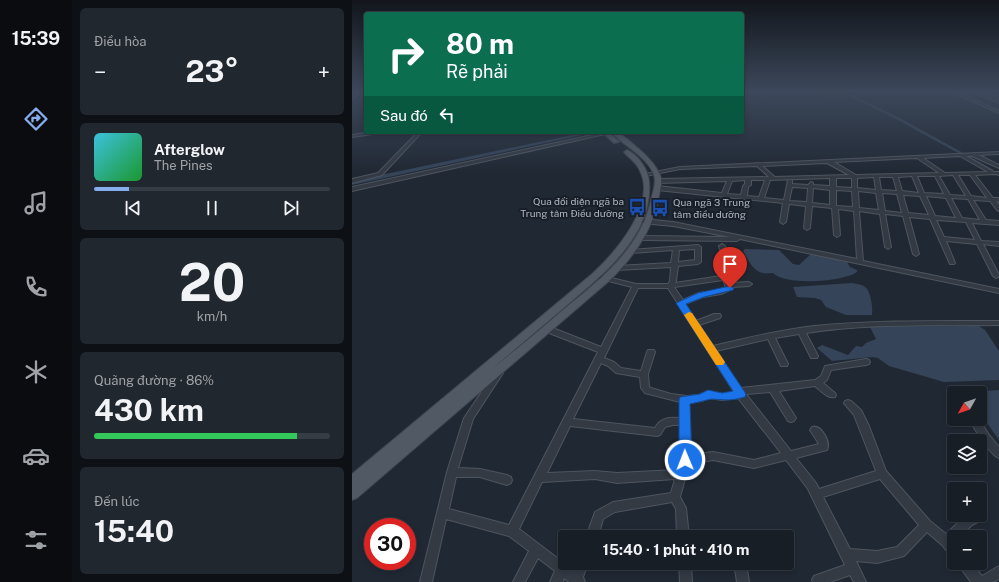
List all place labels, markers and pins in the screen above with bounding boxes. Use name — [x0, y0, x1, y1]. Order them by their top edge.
place label: Qua đối diện ngã ba Trung tâm Điều dưỡng — [520, 195, 624, 219]
place label: Qua ngã 3 Trung tâm điều dưỡng — [673, 196, 750, 220]
bus stop icon: Qua đối diện ngã ba Trung tâm Điều dưỡng — [627, 197, 647, 217]
bus stop icon: Qua ngã 3 Trung tâm điều dưỡng — [650, 198, 670, 218]
pin — [713, 247, 747, 288]

